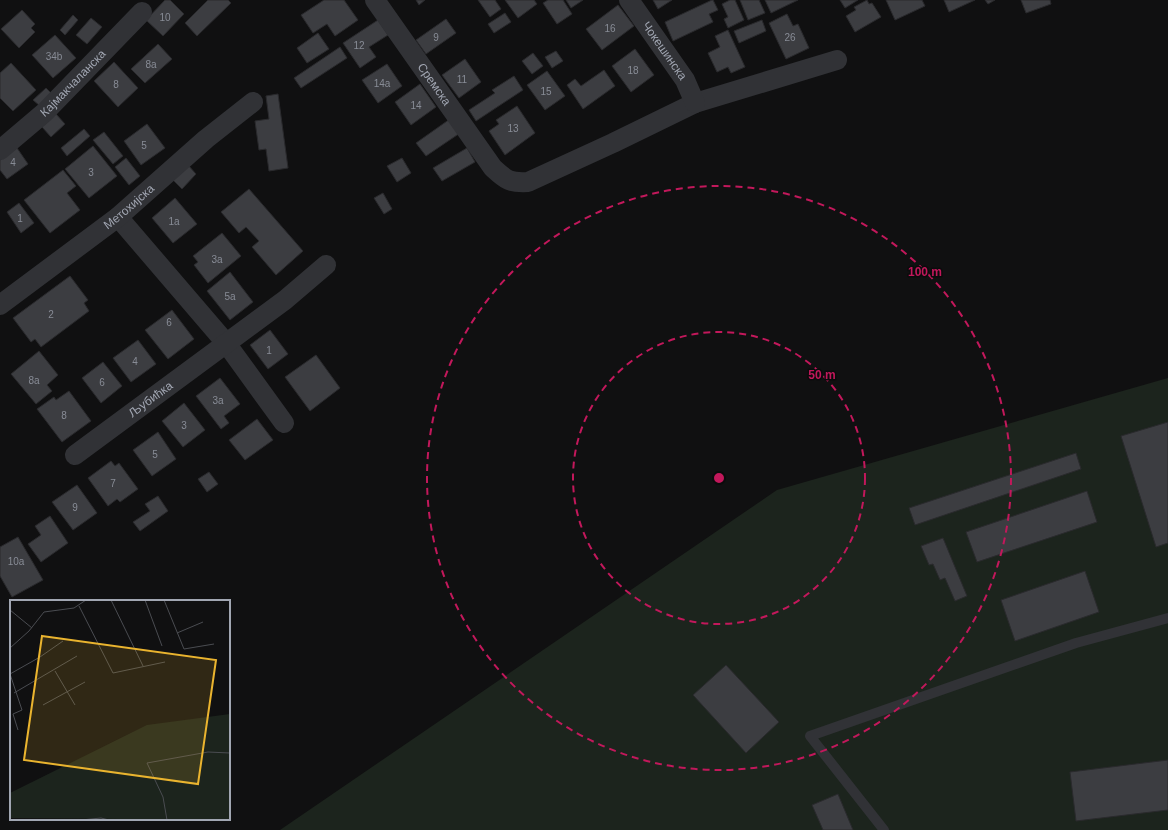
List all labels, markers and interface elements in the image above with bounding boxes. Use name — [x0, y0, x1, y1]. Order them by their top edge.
house number: 10 — [159, 12, 171, 23]
street label: Чокешинска — [639, 19, 690, 83]
house number: 16 — [604, 23, 616, 34]
house number: 9 — [433, 32, 439, 43]
house number: 26 — [784, 32, 796, 43]
house number: 12 — [353, 40, 365, 51]
street label: Кајмакчаланска — [37, 47, 109, 120]
house number: 34b — [46, 51, 63, 62]
house number: 8a — [145, 59, 157, 70]
street label: Сремска — [415, 60, 454, 108]
house number: 18 — [627, 65, 639, 76]
house number: 11 — [457, 74, 468, 85]
house number: 14a — [374, 78, 391, 89]
house number: 8 — [113, 79, 119, 90]
house number: 15 — [540, 86, 552, 97]
house number: 14 — [410, 100, 422, 111]
house number: 13 — [507, 123, 519, 134]
house number: 5 — [141, 140, 147, 151]
house number: 4 — [10, 157, 16, 168]
house number: 3 — [88, 167, 94, 178]
street label: Метохијска — [101, 181, 157, 232]
house number: 1 — [17, 213, 23, 224]
house number: 1a — [168, 216, 180, 227]
house number: 3a — [211, 254, 223, 265]
text: 100 m — [908, 265, 942, 279]
house number: 5a — [224, 291, 236, 302]
house number: 2 — [48, 309, 54, 320]
house number: 6 — [166, 317, 172, 328]
house number: 1 — [266, 345, 272, 356]
house number: 4 — [132, 356, 138, 367]
text: 50 m — [808, 368, 836, 382]
house number: 8a — [28, 375, 40, 386]
house number: 6 — [99, 377, 105, 388]
street label: Љубићка — [126, 378, 176, 420]
house number: 3a — [212, 395, 224, 406]
house number: 8 — [61, 410, 67, 421]
house number: 3 — [181, 420, 187, 431]
house number: 5 — [152, 449, 158, 460]
centre of rings — [712, 471, 726, 485]
house number: 7 — [110, 478, 116, 489]
house number: 9 — [72, 502, 78, 513]
house number: 10a — [8, 556, 25, 567]
inset map — [10, 600, 230, 820]

